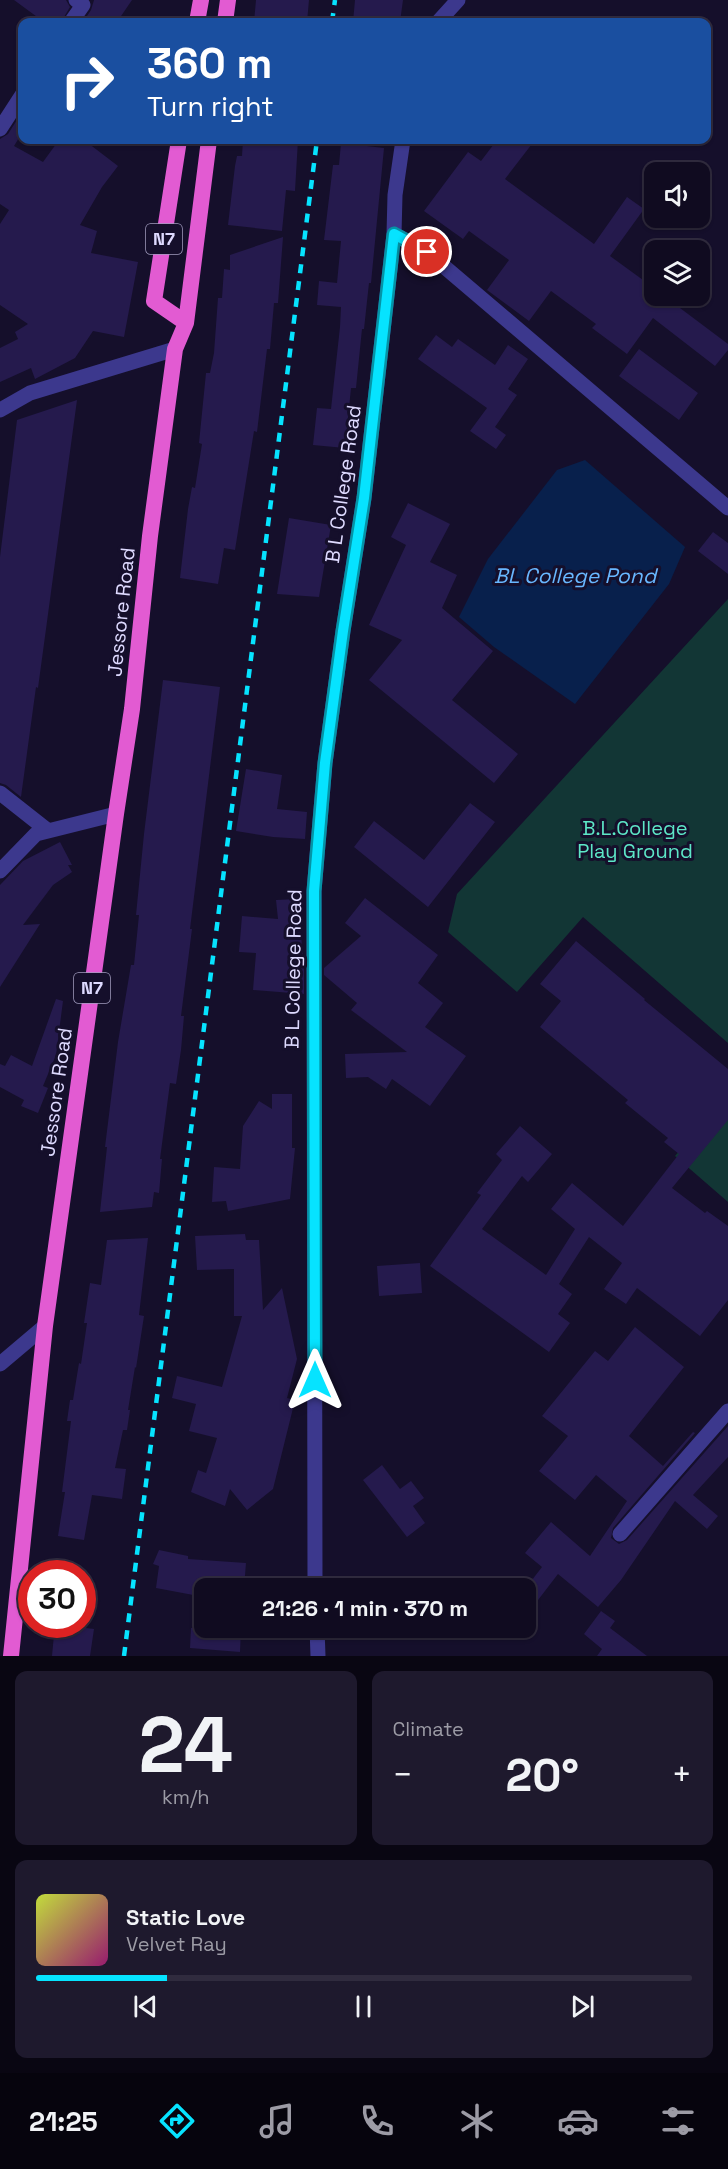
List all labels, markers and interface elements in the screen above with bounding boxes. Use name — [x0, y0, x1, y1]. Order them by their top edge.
text: 360 m — [147, 37, 272, 90]
icon: right — [48, 42, 126, 120]
text: Turn right — [147, 89, 274, 124]
map controls — [644, 162, 710, 306]
button: sound — [644, 162, 710, 228]
road number: N7 — [146, 224, 182, 254]
pin — [401, 226, 452, 277]
icon: arrive — [410, 235, 443, 268]
button: layers — [644, 240, 710, 306]
street label: B L College Road — [319, 403, 367, 565]
street label: Jessore Road — [101, 546, 141, 678]
water label: BL College Pond — [494, 562, 659, 589]
park label: B.L.College Play Ground — [577, 815, 693, 864]
street label: B L College Road — [279, 889, 307, 1049]
road number: N7 — [74, 973, 110, 1003]
street label: Jessore Road — [34, 1026, 78, 1158]
position arrow — [283, 1348, 347, 1412]
speed limit sign: 30 — [18, 1560, 96, 1638]
text: 21:26 · 1 min · 370 m — [262, 1594, 468, 1622]
text: 24 — [138, 1695, 233, 1795]
text: Climate — [393, 1716, 464, 1742]
text: 20° — [505, 1747, 579, 1804]
text: − — [393, 1754, 413, 1796]
text: + — [672, 1754, 692, 1796]
text: km/h — [162, 1784, 210, 1810]
text: Static Love — [126, 1903, 245, 1931]
text: Velvet Ray — [126, 1931, 227, 1957]
icon: previous — [129, 1990, 162, 2023]
icon: pause — [347, 1990, 380, 2023]
icon: next — [566, 1990, 599, 2023]
icon: directions — [156, 2100, 198, 2142]
icon: music — [256, 2100, 298, 2142]
icon: phone — [356, 2100, 398, 2142]
icon: climate — [456, 2100, 498, 2142]
icon: car — [557, 2100, 599, 2142]
icon: filters — [657, 2100, 699, 2142]
text: 21:25 — [29, 2104, 98, 2139]

